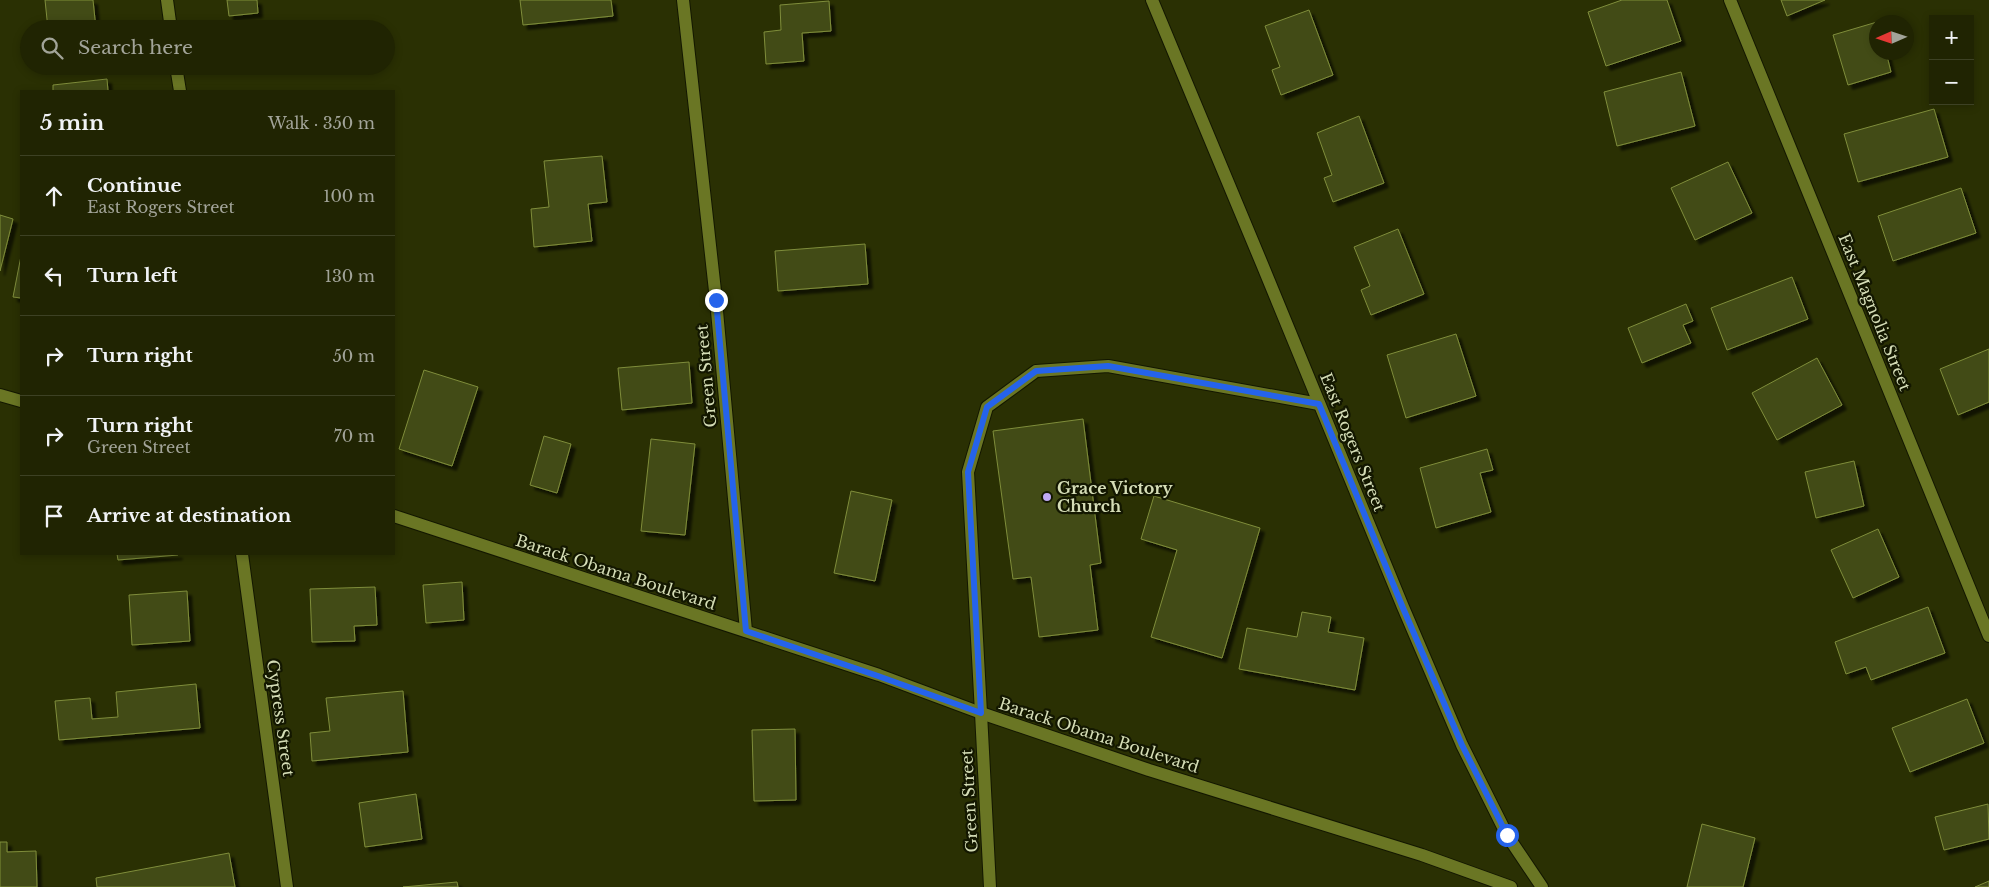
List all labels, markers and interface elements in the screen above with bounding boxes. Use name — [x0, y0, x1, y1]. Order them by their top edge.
north arrow — [1869, 15, 1914, 60]
map controls — [1929, 15, 1974, 105]
button: + — [1929, 15, 1974, 60]
search box — [20, 20, 395, 75]
icon: search — [38, 34, 66, 62]
text: Search here — [78, 36, 193, 59]
button: − — [1929, 60, 1974, 105]
text: 5 min — [40, 110, 104, 136]
text: Walk · 350 m — [268, 113, 375, 133]
text: Continue — [87, 174, 182, 197]
icon: ahead — [40, 182, 68, 210]
text: 100 m — [323, 186, 375, 206]
text: East Rogers Street — [87, 197, 235, 217]
street label: East Magnolia Street — [1834, 230, 1916, 394]
icon: left — [40, 262, 68, 290]
text: Turn left — [87, 264, 178, 287]
text: 130 m — [325, 266, 375, 286]
route end — [705, 289, 728, 312]
street label: Green Street — [692, 324, 720, 428]
icon: right — [40, 342, 68, 370]
text: Turn right — [87, 344, 193, 367]
text: 50 m — [333, 346, 375, 366]
street label: East Rogers Street — [1316, 370, 1390, 514]
text: Turn right — [87, 414, 193, 437]
icon: right — [40, 422, 68, 450]
text: 70 m — [334, 426, 375, 446]
text: Green Street — [87, 437, 190, 457]
place label: Grace Victory Church — [1057, 478, 1173, 516]
marker: Grace Victory Church — [1041, 491, 1053, 503]
icon: arrive — [40, 502, 68, 530]
text: Arrive at destination — [87, 504, 291, 527]
street label: Barack Obama Boulevard — [513, 530, 719, 614]
street label: Cypress Street — [263, 658, 299, 778]
street label: Barack Obama Boulevard — [996, 693, 1202, 777]
street label: Green Street — [956, 749, 982, 853]
route start — [1496, 824, 1519, 847]

